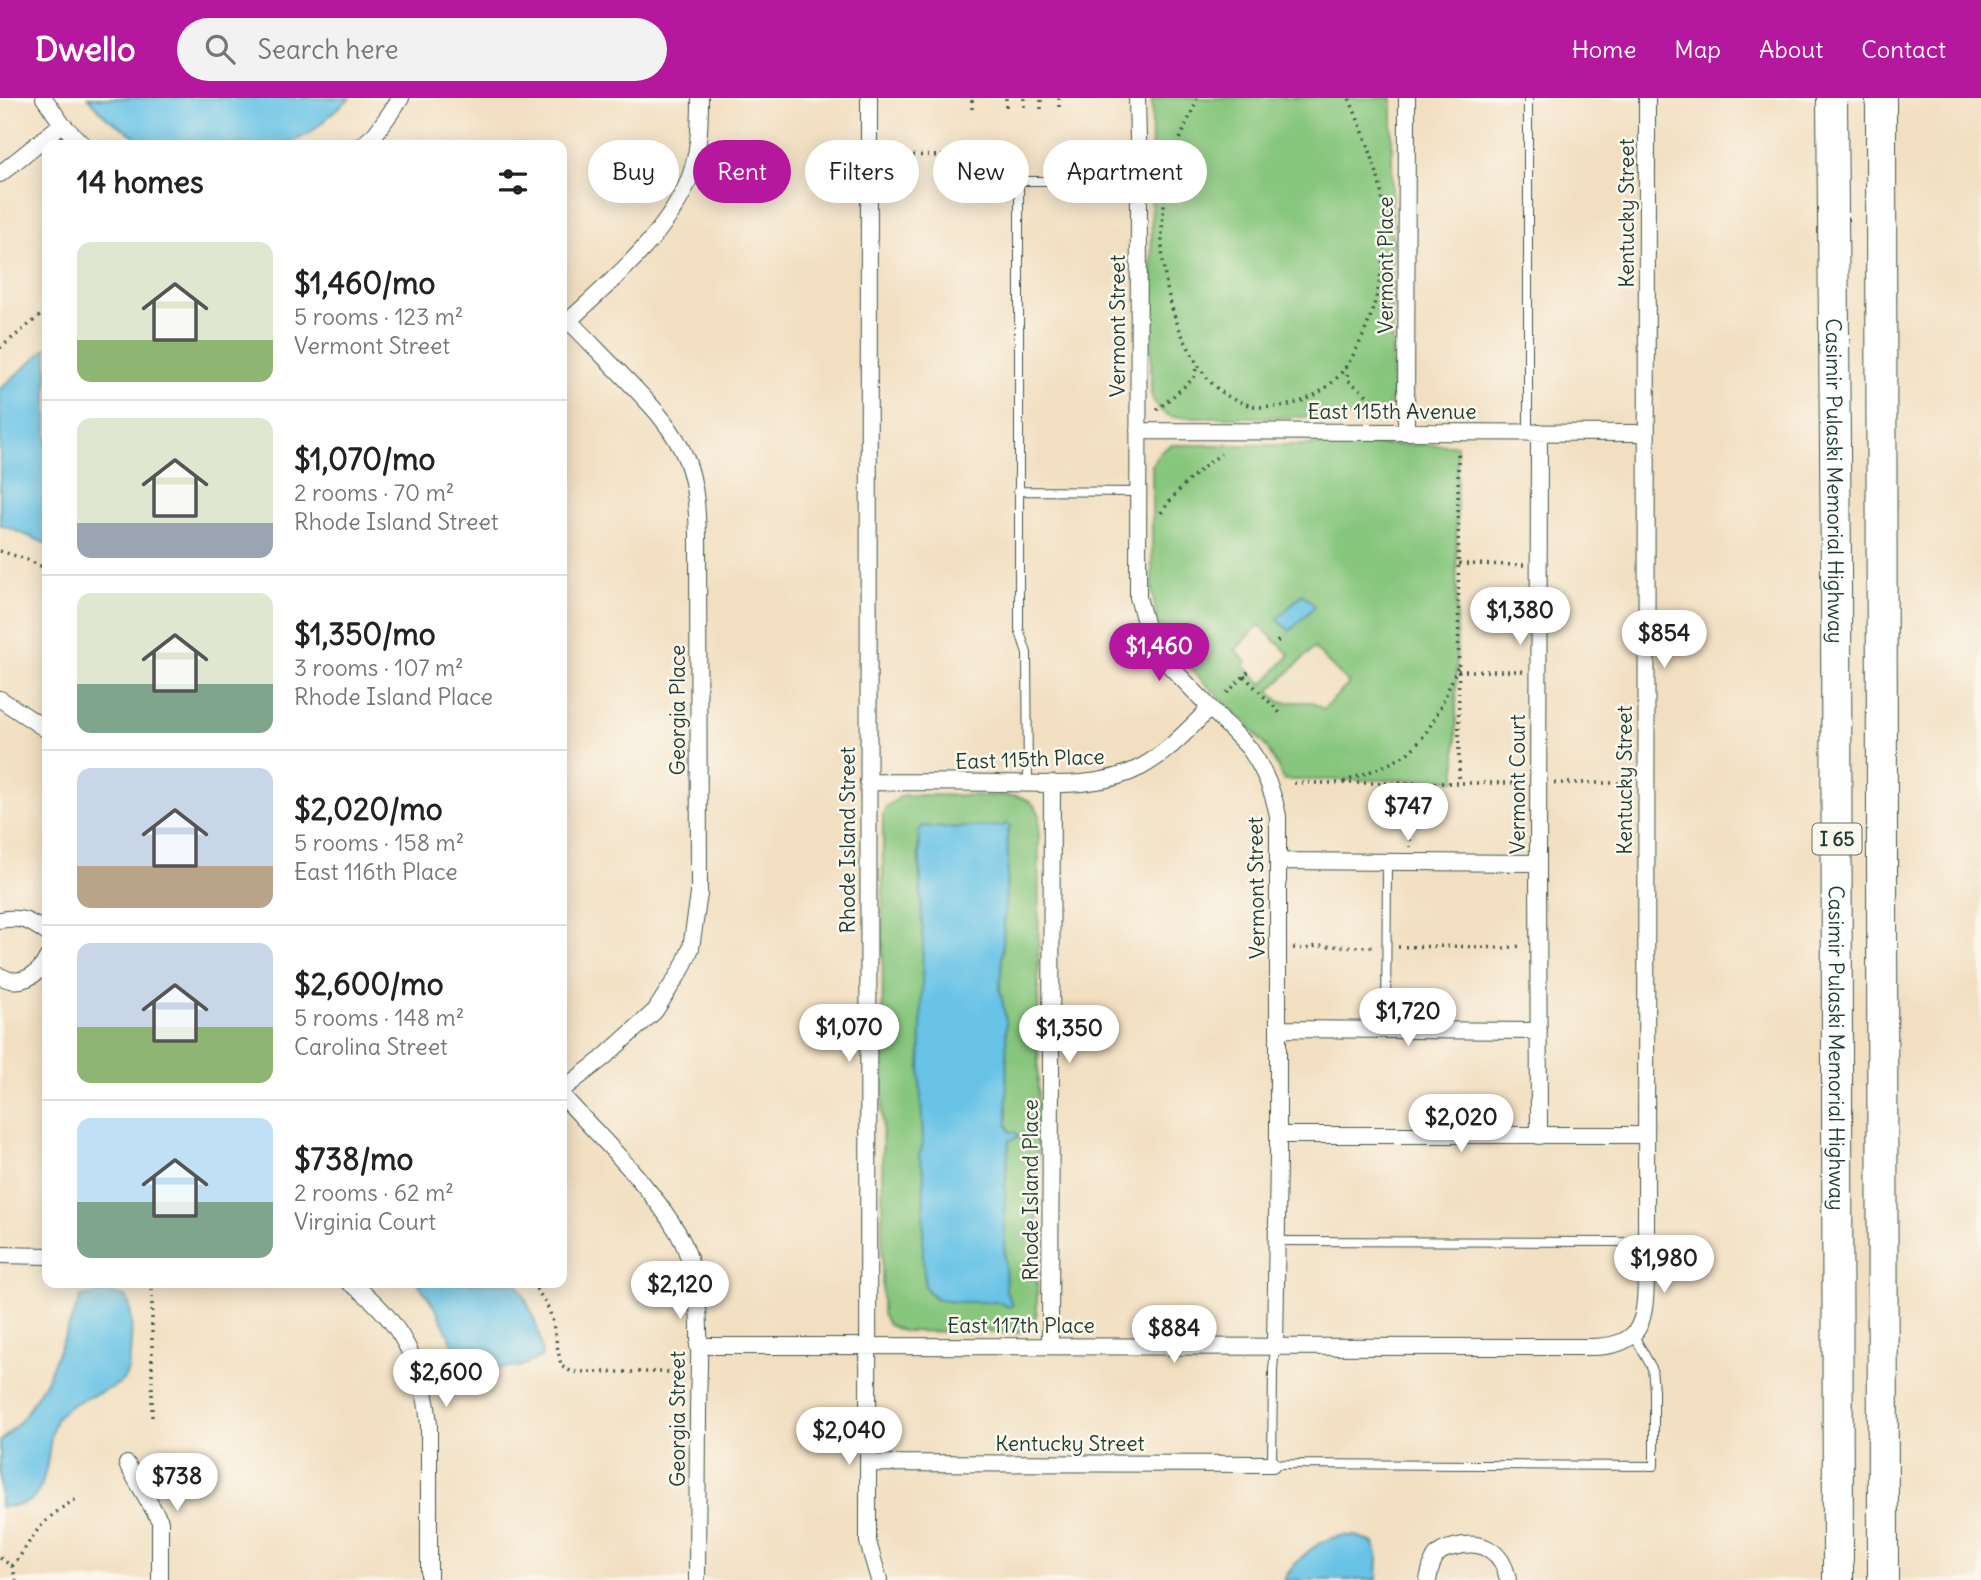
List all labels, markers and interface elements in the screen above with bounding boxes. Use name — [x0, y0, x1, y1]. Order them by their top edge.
search box — [177, 18, 667, 81]
text: Dwello — [35, 28, 135, 70]
icon: search — [201, 30, 239, 68]
text: Search here — [257, 33, 398, 66]
text: Home — [1572, 34, 1636, 64]
text: Map — [1674, 34, 1721, 64]
text: About — [1759, 34, 1823, 64]
text: Contact — [1861, 34, 1946, 64]
street label: Kentucky Street — [1613, 138, 1640, 288]
chip: Buy — [588, 140, 679, 203]
chip: Rent — [693, 140, 791, 203]
chip: Filters — [805, 140, 919, 203]
chip: New — [933, 140, 1029, 203]
chip: Apartment — [1043, 140, 1207, 203]
text: 14 homes — [77, 163, 204, 201]
icon: filters — [494, 163, 532, 201]
street label: Vermont Place — [1372, 196, 1399, 334]
street label: Vermont Street — [1104, 255, 1131, 397]
text: $1,460/mo — [294, 264, 435, 302]
icon: home — [133, 270, 217, 354]
text: 5 rooms · 123 m² — [294, 302, 463, 331]
street label: Casimir Pulaski Memorial Highway — [1820, 318, 1850, 644]
text: Vermont Street — [294, 331, 450, 360]
street label: East 115th Avenue — [1308, 398, 1477, 425]
text: $1,070/mo — [294, 440, 435, 478]
icon: home — [133, 446, 217, 530]
text: 2 rooms · 70 m² — [294, 478, 454, 507]
text: Rhode Island Street — [294, 507, 499, 536]
pin: $1,380 — [1463, 588, 1577, 647]
text: $1,380 — [1486, 595, 1554, 624]
pin: $854 — [1623, 610, 1705, 670]
text: $1,350/mo — [294, 615, 436, 653]
text: $854 — [1638, 618, 1690, 647]
icon: home — [133, 621, 217, 705]
pin: $1,460 — [1102, 624, 1216, 683]
text: $1,460 — [1125, 631, 1193, 660]
street label: Georgia Place — [664, 645, 691, 775]
text: 3 rooms · 107 m² — [294, 653, 464, 682]
text: Rhode Island Place — [294, 682, 493, 711]
street label: Kentucky Street — [1611, 705, 1638, 855]
street label: Vermont Court — [1504, 714, 1531, 854]
street label: East 115th Place — [955, 743, 1105, 775]
street label: Rhode Island Street — [834, 747, 861, 933]
pin: $747 — [1367, 784, 1449, 843]
text: $2,020/mo — [294, 790, 443, 828]
text: $747 — [1384, 791, 1432, 820]
icon: home — [133, 796, 217, 880]
street label: Vermont Street — [1241, 817, 1271, 959]
road number: I 65 — [1812, 824, 1862, 854]
text: 5 rooms · 158 m² — [294, 828, 464, 857]
text: East 116th Place — [294, 857, 458, 886]
street label: Casimir Pulaski Memorial Highway — [1823, 885, 1851, 1211]
text: $2,600/mo — [294, 965, 444, 1003]
icon: home — [133, 971, 217, 1055]
pin: $1,720 — [1351, 988, 1465, 1048]
text: $1,720 — [1375, 996, 1441, 1025]
text: 5 rooms · 148 m² — [294, 1003, 464, 1032]
pin: $1,070 — [792, 1004, 906, 1064]
pin: $1,350 — [1012, 1006, 1126, 1065]
text: $1,070 — [815, 1012, 883, 1041]
text: $1,350 — [1035, 1013, 1103, 1042]
text: Carolina Street — [294, 1032, 448, 1061]
pin: $2,020 — [1404, 1094, 1518, 1154]
street label: Rhode Island Place — [1017, 1099, 1044, 1281]
text: $2,020 — [1424, 1102, 1498, 1131]
text: $738/mo — [294, 1140, 413, 1178]
icon: home — [133, 1146, 217, 1230]
text: 2 rooms · 62 m² — [294, 1178, 454, 1207]
text: Virginia Court — [294, 1207, 436, 1236]
pin: $1,980 — [1607, 1236, 1721, 1295]
text: $1,980 — [1630, 1243, 1698, 1272]
pin: $2,120 — [623, 1262, 737, 1321]
text: $2,120 — [647, 1269, 713, 1298]
pin: $884 — [1133, 1306, 1215, 1365]
street label: East 117th Place — [947, 1312, 1095, 1339]
text: $884 — [1148, 1313, 1200, 1342]
pin: $2,600 — [389, 1350, 503, 1409]
street label: Georgia Street — [664, 1351, 691, 1487]
text: $2,600 — [409, 1357, 483, 1386]
pin: $2,040 — [792, 1408, 906, 1467]
text: $2,040 — [812, 1415, 886, 1444]
street label: Kentucky Street — [995, 1430, 1145, 1457]
pin: $738 — [136, 1454, 218, 1513]
text: $738 — [152, 1461, 202, 1490]

